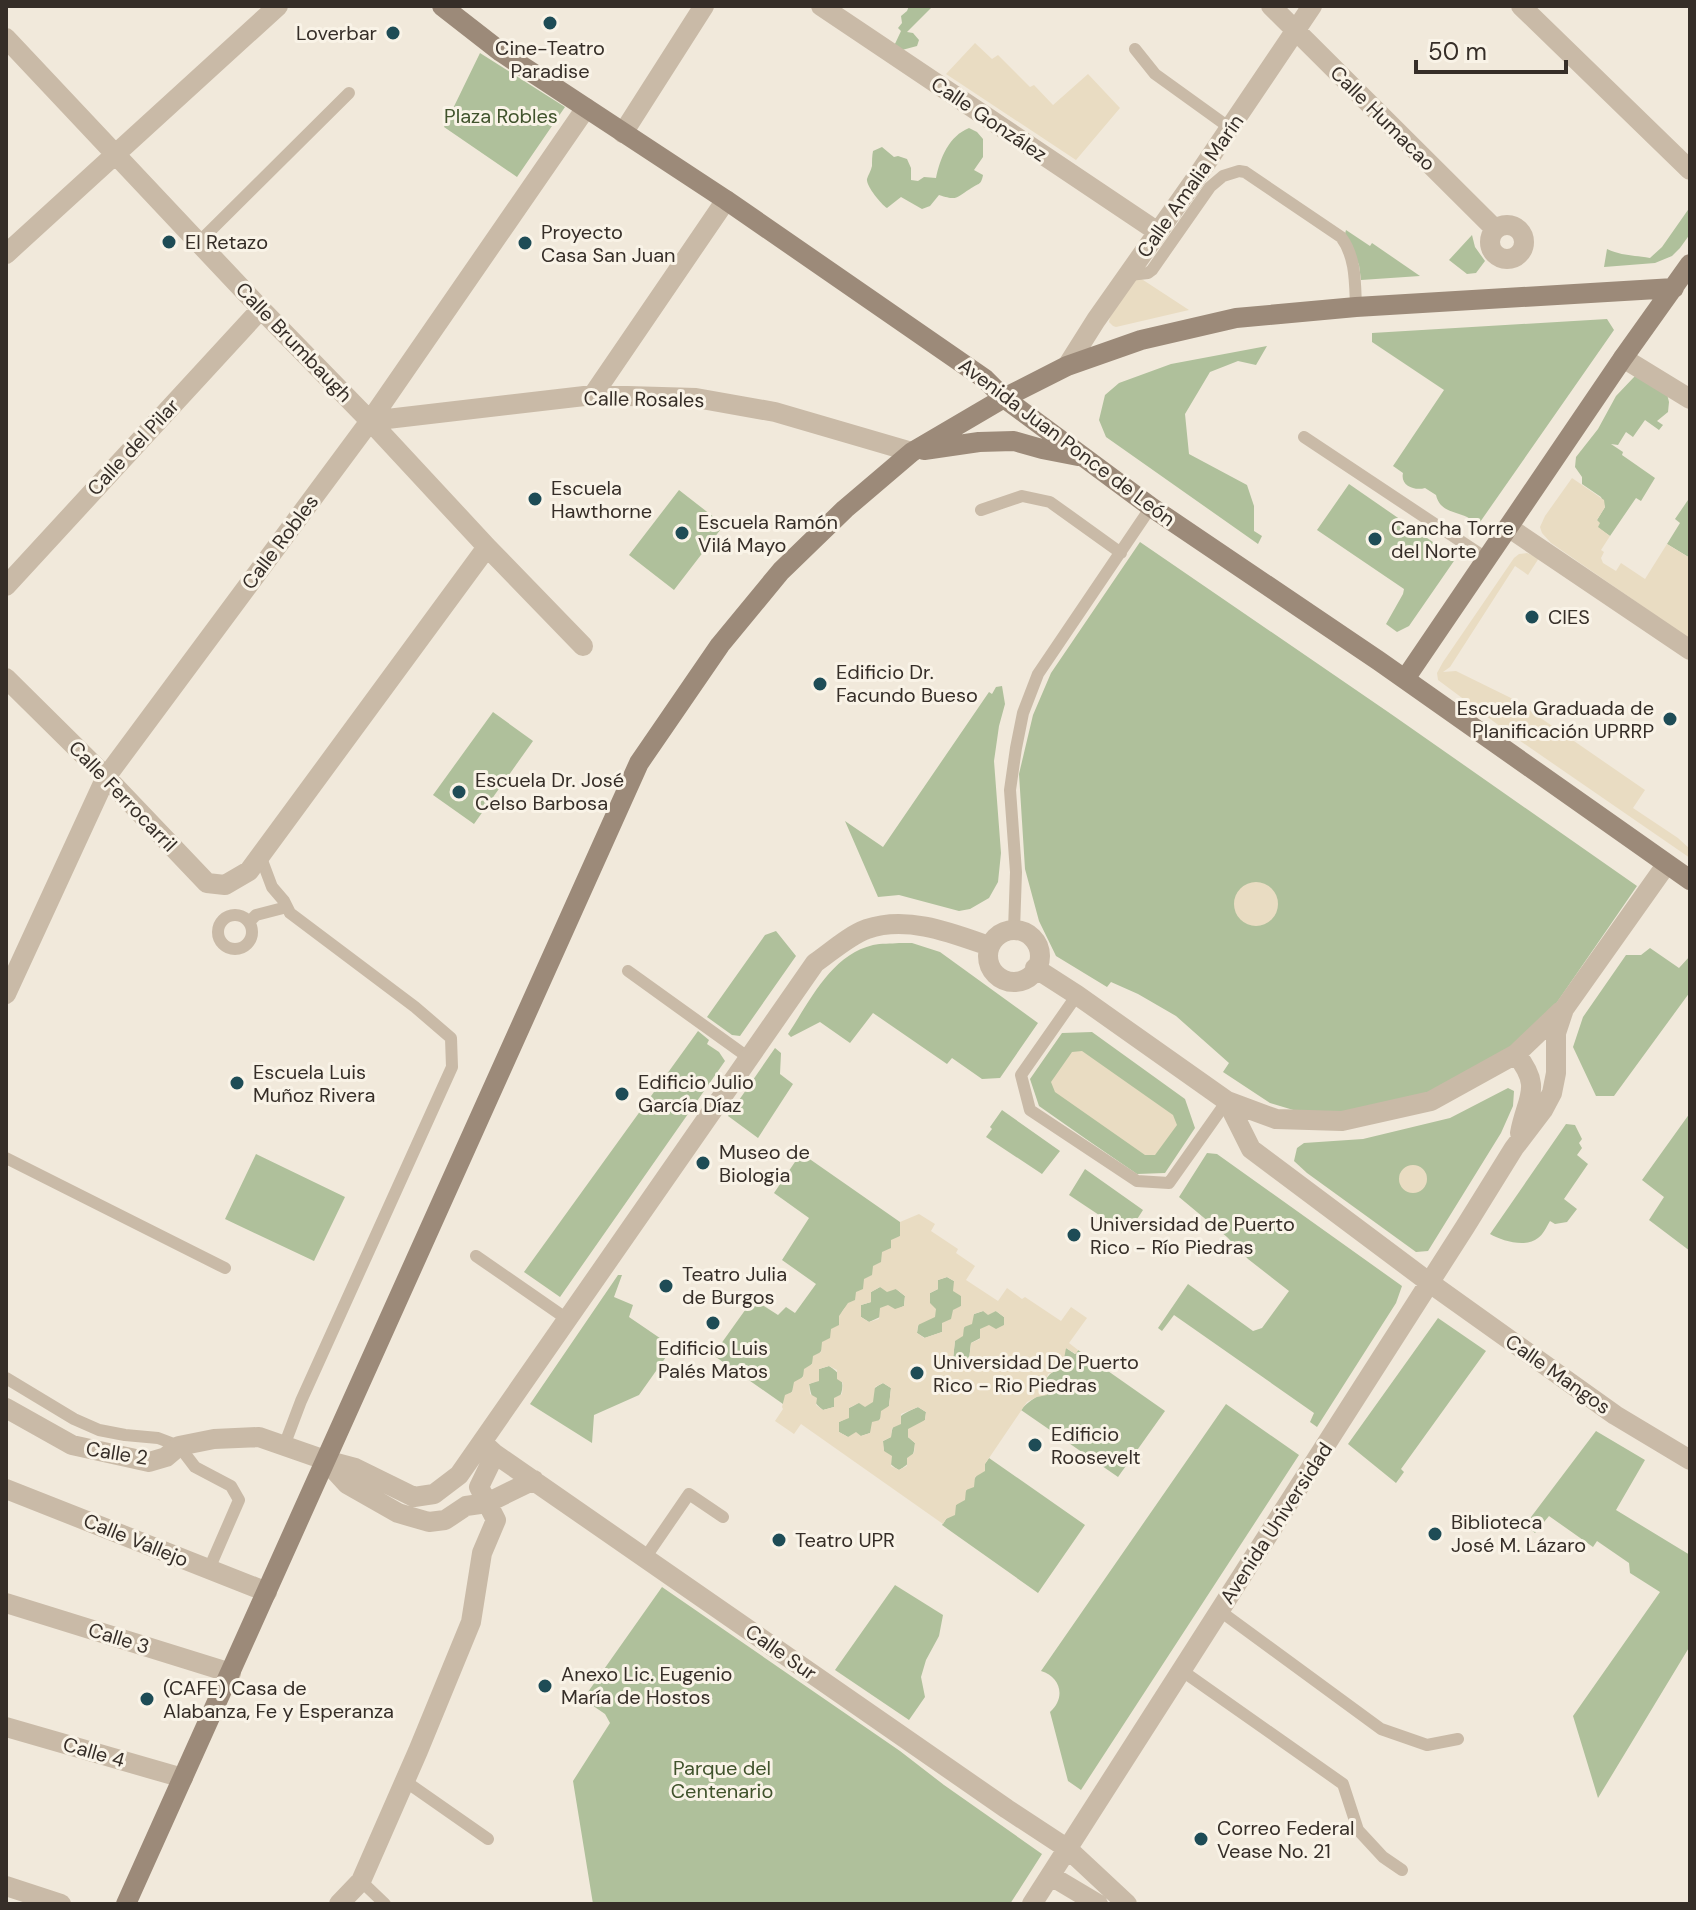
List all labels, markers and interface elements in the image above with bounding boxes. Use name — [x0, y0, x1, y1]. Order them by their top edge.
marker: Cine-Teatro Paradise — [541, 14, 559, 32]
place label: Loverbar — [296, 20, 377, 46]
marker: Loverbar — [384, 24, 402, 42]
scale bar — [1416, 24, 1566, 74]
place label: Cine-Teatro Paradise — [495, 35, 605, 84]
text: 50 m — [1428, 36, 1487, 67]
street label: Calle Humacao — [1325, 60, 1441, 176]
street label: Calle González — [926, 71, 1052, 167]
park label: Plaza Robles — [444, 103, 558, 129]
street label: Calle Amalia Marín — [1131, 109, 1249, 263]
place label: Proyecto Casa San Juan — [541, 219, 676, 268]
place label: El Retazo — [185, 229, 268, 255]
marker: El Retazo — [160, 233, 178, 251]
marker: Proyecto Casa San Juan — [516, 234, 534, 252]
street label: Calle Brumbaugh — [230, 276, 358, 408]
street label: Avenida Juan Ponce de León — [954, 352, 1180, 532]
street label: Calle Rosales — [583, 385, 705, 413]
street label: Calle del Pilar — [81, 393, 185, 501]
place label: Escuela Hawthorne — [551, 475, 652, 524]
street label: Calle Robles — [236, 489, 324, 595]
marker: Escuela Hawthorne — [526, 490, 544, 508]
place label: Escuela Ramón Vilá Mayo — [698, 509, 838, 558]
place label: Cancha Torre del Norte — [1391, 515, 1514, 564]
marker: Escuela Ramón Vilá Mayo — [673, 524, 691, 542]
marker: Cancha Torre del Norte — [1366, 530, 1384, 548]
place label: CIES — [1548, 604, 1590, 630]
marker: CIES — [1523, 608, 1541, 626]
place label: Edificio Dr. Facundo Bueso — [836, 659, 978, 708]
marker: Edificio Dr. Facundo Bueso — [811, 675, 829, 693]
place label: Escuela Graduada de Planificación UPRRP — [1457, 695, 1654, 744]
marker: Escuela Graduada de Planificación UPRRP — [1661, 710, 1679, 728]
street label: Calle Ferrocarril — [63, 735, 183, 857]
place label: Escuela Dr. José Celso Barbosa — [475, 767, 624, 816]
marker: Escuela Dr. José Celso Barbosa — [450, 783, 468, 801]
place label: Escuela Luis Muñoz Rivera — [253, 1059, 375, 1108]
place label: Edificio Julio García Díaz — [638, 1069, 754, 1118]
marker: Escuela Luis Muñoz Rivera — [228, 1074, 246, 1092]
marker: Edificio Julio García Díaz — [613, 1085, 631, 1103]
place label: Museo de Biologia — [719, 1139, 810, 1188]
marker: Museo de Biologia — [694, 1154, 712, 1172]
place label: Universidad de Puerto Rico - Río Piedras — [1090, 1211, 1295, 1260]
marker: Universidad de Puerto Rico - Río Piedras — [1065, 1226, 1083, 1244]
place label: Teatro Julia de Burgos — [682, 1261, 787, 1310]
marker: Teatro Julia de Burgos — [657, 1277, 675, 1295]
marker: Edificio Luis Palés Matos — [704, 1314, 722, 1332]
street label: Calle Mangos — [1500, 1328, 1616, 1420]
place label: Edificio Luis Palés Matos — [658, 1335, 768, 1384]
place label: Universidad De Puerto Rico - Rio Piedras — [933, 1349, 1139, 1398]
marker: Universidad De Puerto Rico - Rio Piedras — [908, 1364, 926, 1382]
place label: Edificio Roosevelt — [1051, 1421, 1141, 1470]
street label: Calle 2 — [84, 1435, 150, 1471]
marker: Edificio Roosevelt — [1026, 1436, 1044, 1454]
street label: Avenida Universidad — [1214, 1437, 1338, 1609]
street label: Calle Vallejo — [80, 1507, 192, 1573]
place label: Biblioteca José M. Lázaro — [1451, 1509, 1586, 1558]
marker: Biblioteca José M. Lázaro — [1426, 1525, 1444, 1543]
place label: Teatro UPR — [795, 1527, 895, 1553]
marker: Teatro UPR — [770, 1531, 788, 1549]
street label: Calle 3 — [85, 1616, 153, 1660]
street label: Calle Sur — [740, 1618, 822, 1686]
place label: Anexo Lic. Eugenio María de Hostos — [561, 1661, 732, 1710]
place label: (CAFE) Casa de Alabanza, Fe y Esperanza — [163, 1675, 394, 1724]
marker: Anexo Lic. Eugenio María de Hostos — [536, 1677, 554, 1695]
marker: (CAFE) Casa de Alabanza, Fe y Esperanza — [138, 1690, 156, 1708]
street label: Calle 4 — [60, 1731, 128, 1773]
park label: Parque del Centenario — [671, 1755, 773, 1804]
place label: Correo Federal Vease No. 21 — [1217, 1815, 1354, 1864]
marker: Correo Federal Vease No. 21 — [1192, 1830, 1210, 1848]

